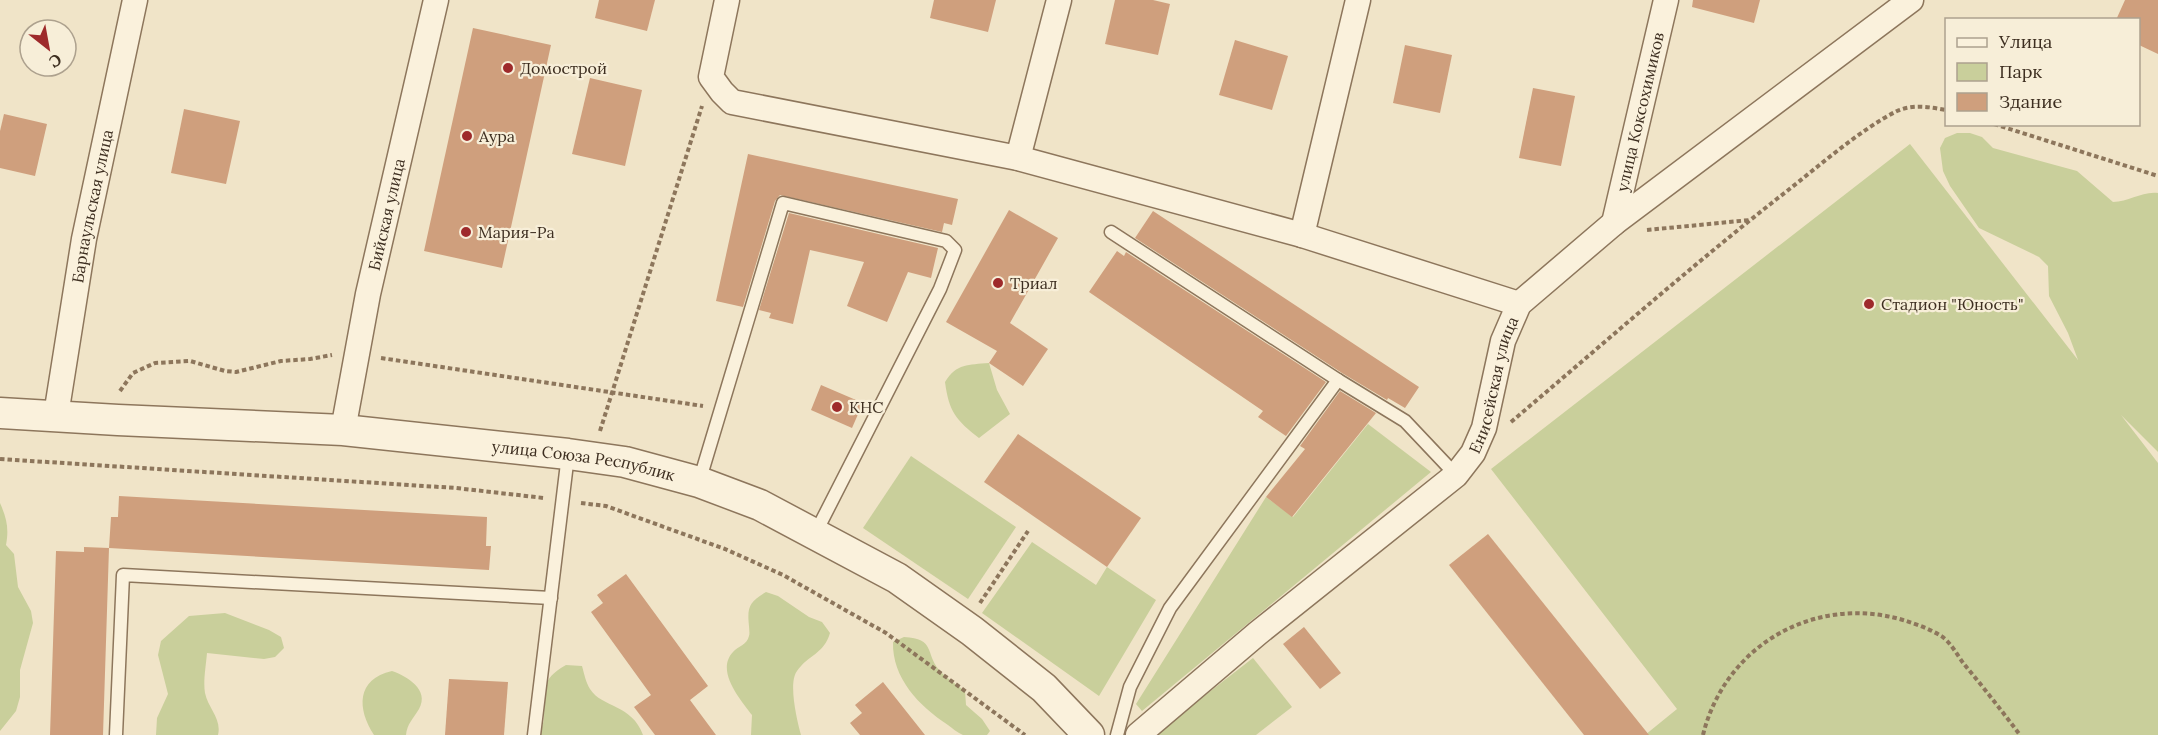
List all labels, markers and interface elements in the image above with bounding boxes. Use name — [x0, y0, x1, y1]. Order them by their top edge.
north arrow — [18, 18, 78, 78]
legend — [1945, 18, 2140, 126]
street label: улица Коксохимиков — [1612, 30, 1668, 194]
text: Улица — [1998, 30, 2052, 53]
text: С — [46, 49, 66, 72]
place label: Домострой — [520, 58, 607, 78]
text: Парк — [1999, 60, 2043, 83]
marker: Домострой — [501, 61, 515, 75]
text: Здание — [1999, 90, 2062, 113]
place label: Аура — [478, 126, 515, 146]
street label: Барнаульская улица — [67, 127, 117, 284]
marker: Аура — [460, 129, 474, 143]
street label: Бийская улица — [364, 156, 409, 272]
place label: Мария-Ра — [478, 222, 555, 242]
marker: Мария-Ра — [459, 225, 473, 239]
place label: Триал — [1010, 273, 1058, 293]
marker: Триал — [991, 276, 1005, 290]
place label: Стадион "Юность" — [1881, 294, 2024, 314]
marker: Стадион "Юность" — [1862, 297, 1876, 311]
street label: Енисейская улица — [1464, 313, 1522, 456]
place label: КНС — [849, 397, 883, 417]
marker: КНС — [830, 400, 844, 414]
street label: улица Союза Республик — [491, 436, 678, 485]

